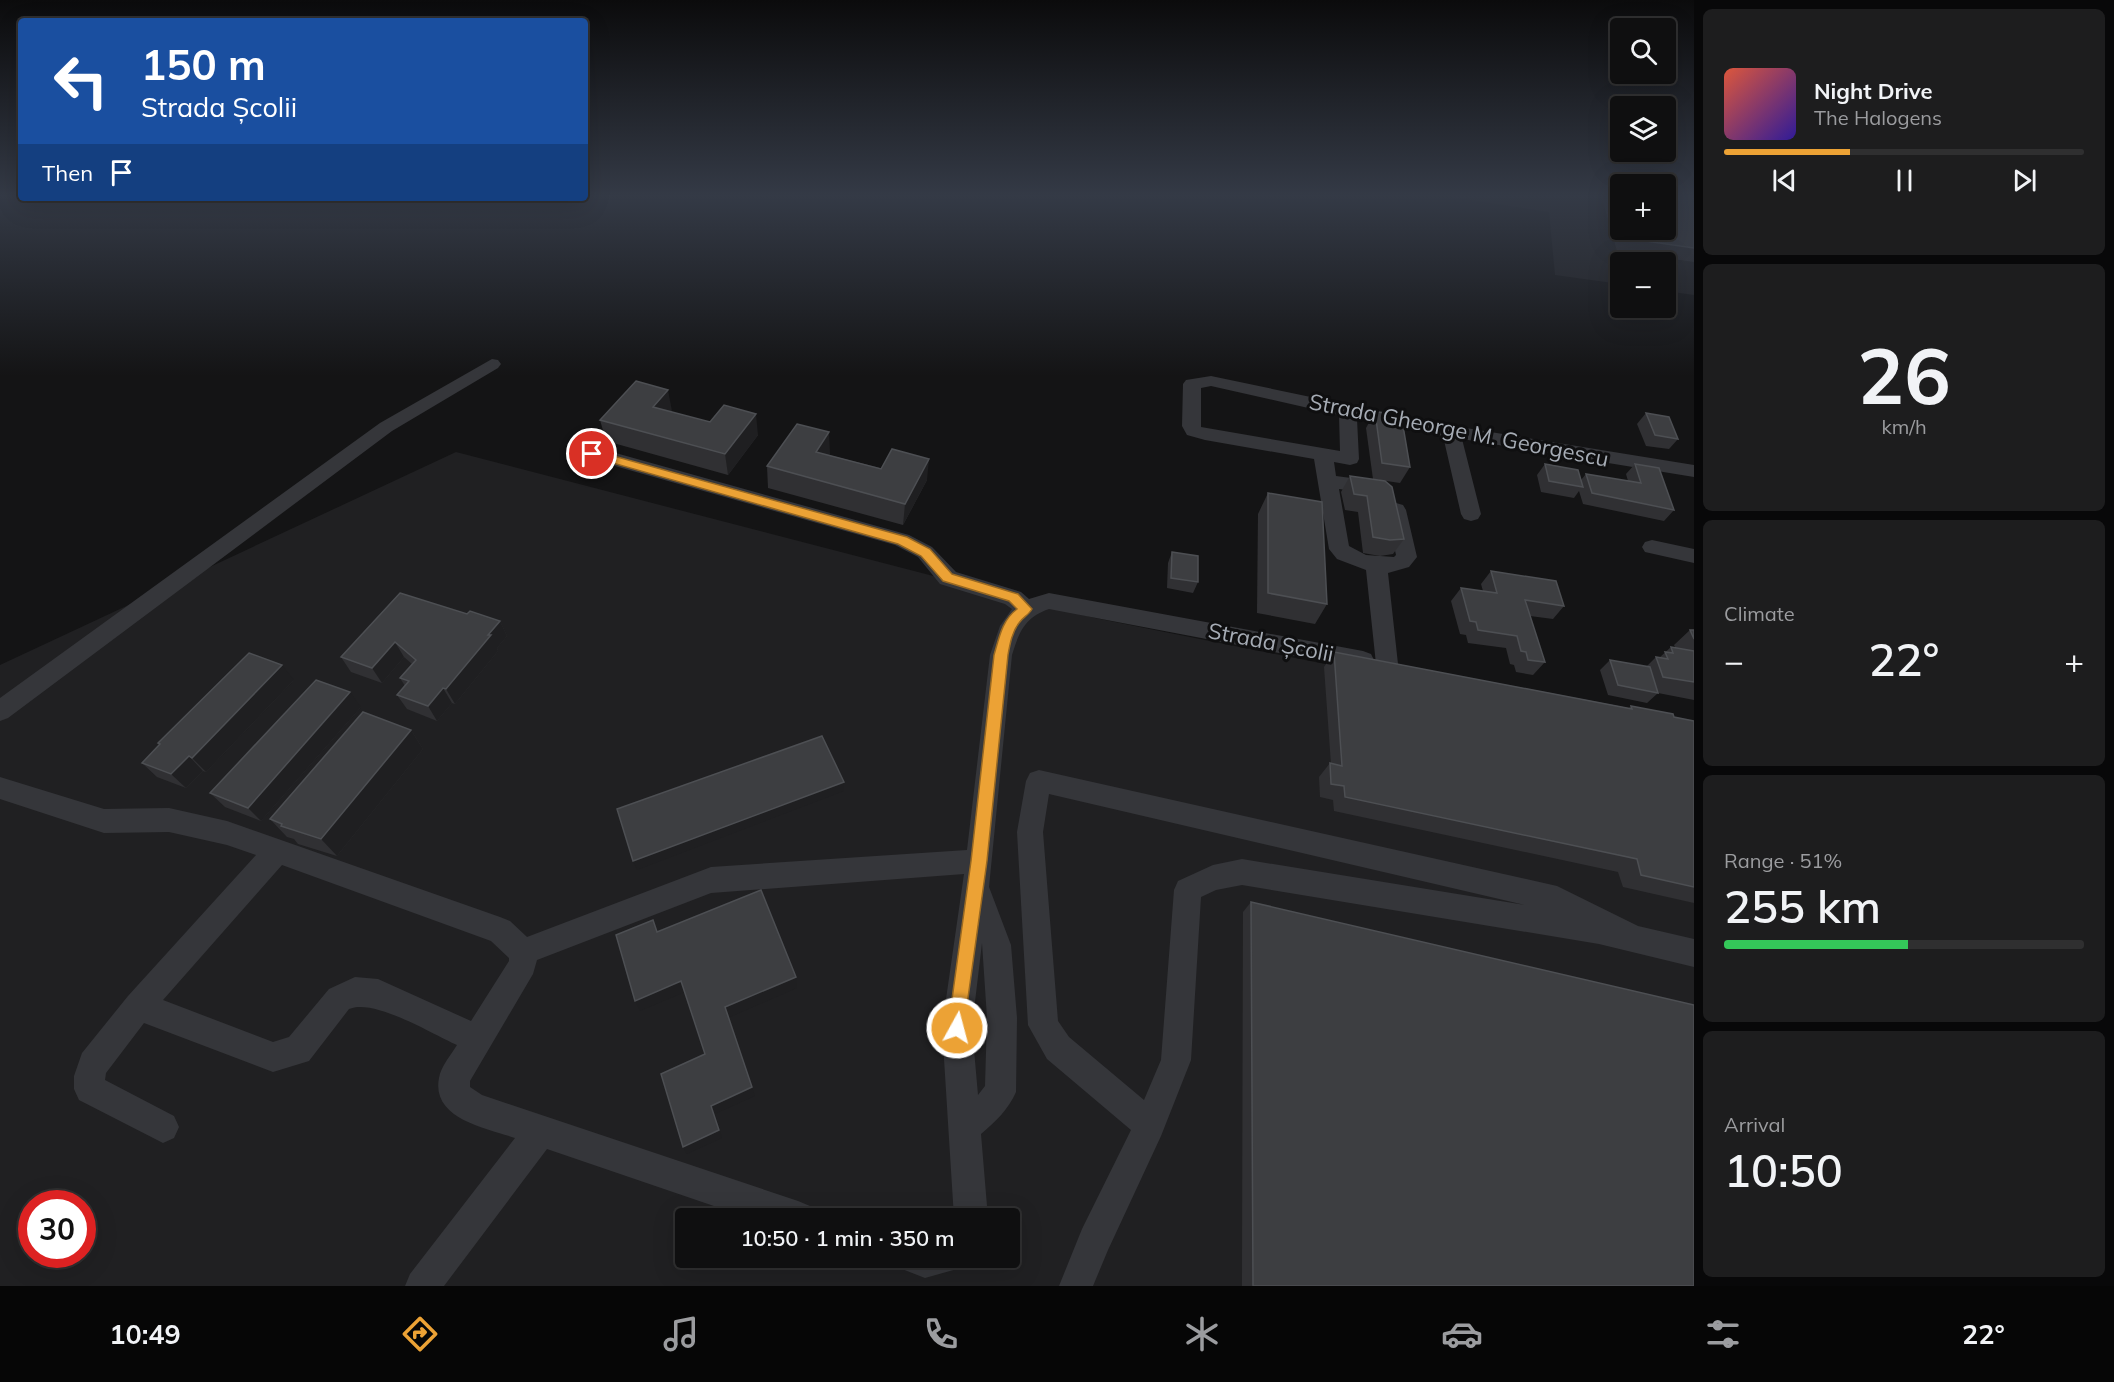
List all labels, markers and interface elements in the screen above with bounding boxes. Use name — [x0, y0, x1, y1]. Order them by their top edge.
map controls — [1610, 18, 1676, 318]
button: search — [1610, 18, 1676, 84]
text: 150 m — [141, 38, 266, 91]
icon: left — [42, 42, 120, 120]
text: Night Drive — [1814, 77, 1933, 105]
text: Strada Școlii — [141, 90, 297, 124]
button: layers — [1610, 96, 1676, 162]
text: The Halogens — [1814, 105, 1942, 130]
icon: arrive — [105, 156, 138, 189]
text: Then — [42, 159, 93, 187]
icon: previous — [1768, 164, 1801, 197]
icon: pause — [1888, 164, 1921, 197]
icon: next — [2008, 164, 2041, 197]
button: + — [1610, 174, 1676, 240]
button: − — [1610, 252, 1676, 318]
text: 26 — [1857, 326, 1951, 424]
street label: Strada Gheorge M. Georgescu — [1307, 387, 1611, 473]
text: km/h — [1881, 414, 1927, 439]
pin — [566, 428, 617, 479]
icon: arrive — [575, 437, 608, 470]
text: Climate — [1724, 601, 1795, 626]
street label: Strada Școlii — [1206, 616, 1336, 668]
text: 22° — [1869, 631, 1939, 687]
text: − — [1724, 640, 1744, 681]
text: + — [2064, 640, 2084, 681]
text: Range · 51% — [1724, 848, 1842, 873]
text: 255 km — [1724, 878, 1881, 934]
position arrow — [925, 996, 989, 1060]
text: Arrival — [1724, 1112, 1785, 1137]
text: 10:50 — [1724, 1142, 1843, 1198]
speed limit sign: 30 — [18, 1190, 96, 1268]
text: 10:50 · 1 min · 350 m — [740, 1224, 955, 1252]
icon: directions — [399, 1313, 441, 1355]
icon: music — [660, 1313, 702, 1355]
icon: phone — [920, 1313, 962, 1355]
icon: climate — [1181, 1313, 1223, 1355]
icon: car — [1441, 1313, 1483, 1355]
icon: filters — [1702, 1313, 1744, 1355]
text: 10:49 — [109, 1317, 181, 1351]
text: 22° — [1962, 1317, 2005, 1351]

